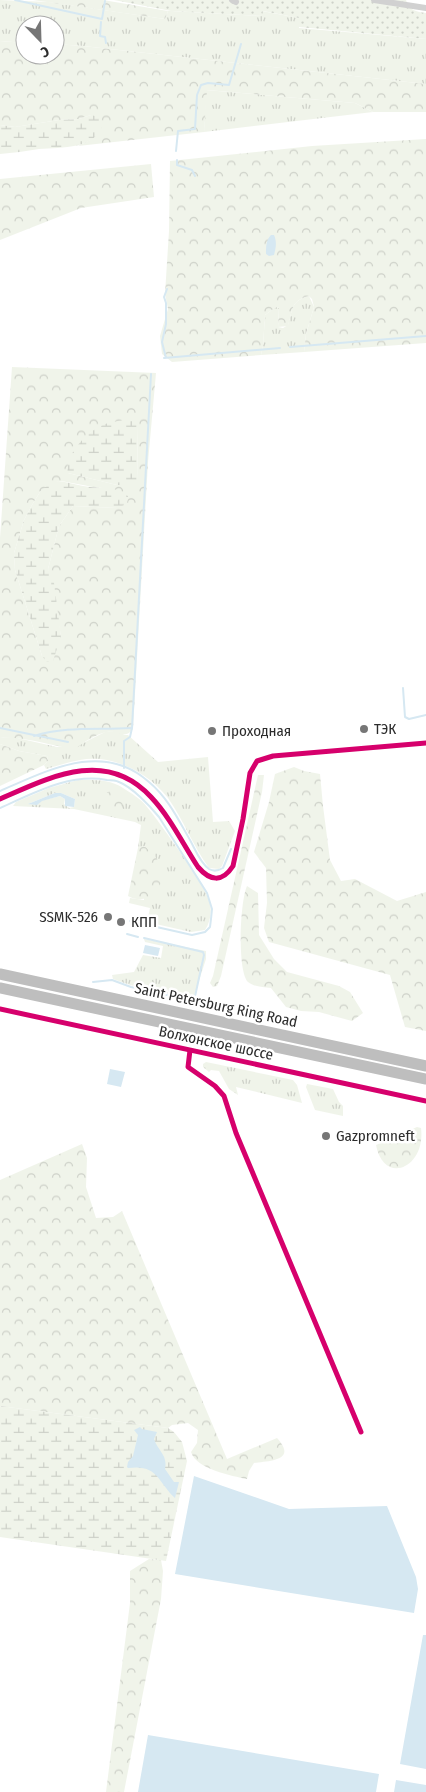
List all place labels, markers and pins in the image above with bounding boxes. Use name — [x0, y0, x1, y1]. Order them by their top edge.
place label: ТЭК — [374, 720, 396, 738]
place label: Проходная — [222, 722, 291, 740]
marker: ТЭК — [358, 723, 370, 735]
marker: Проходная — [206, 725, 218, 737]
place label: SSMK-526 — [39, 908, 98, 926]
marker: SSMK-526 — [102, 911, 114, 923]
place label: КПП — [131, 913, 157, 931]
marker: КПП — [115, 916, 127, 928]
place label: Gazpromneft — [336, 1127, 415, 1145]
marker: Gazpromneft — [320, 1130, 332, 1142]

